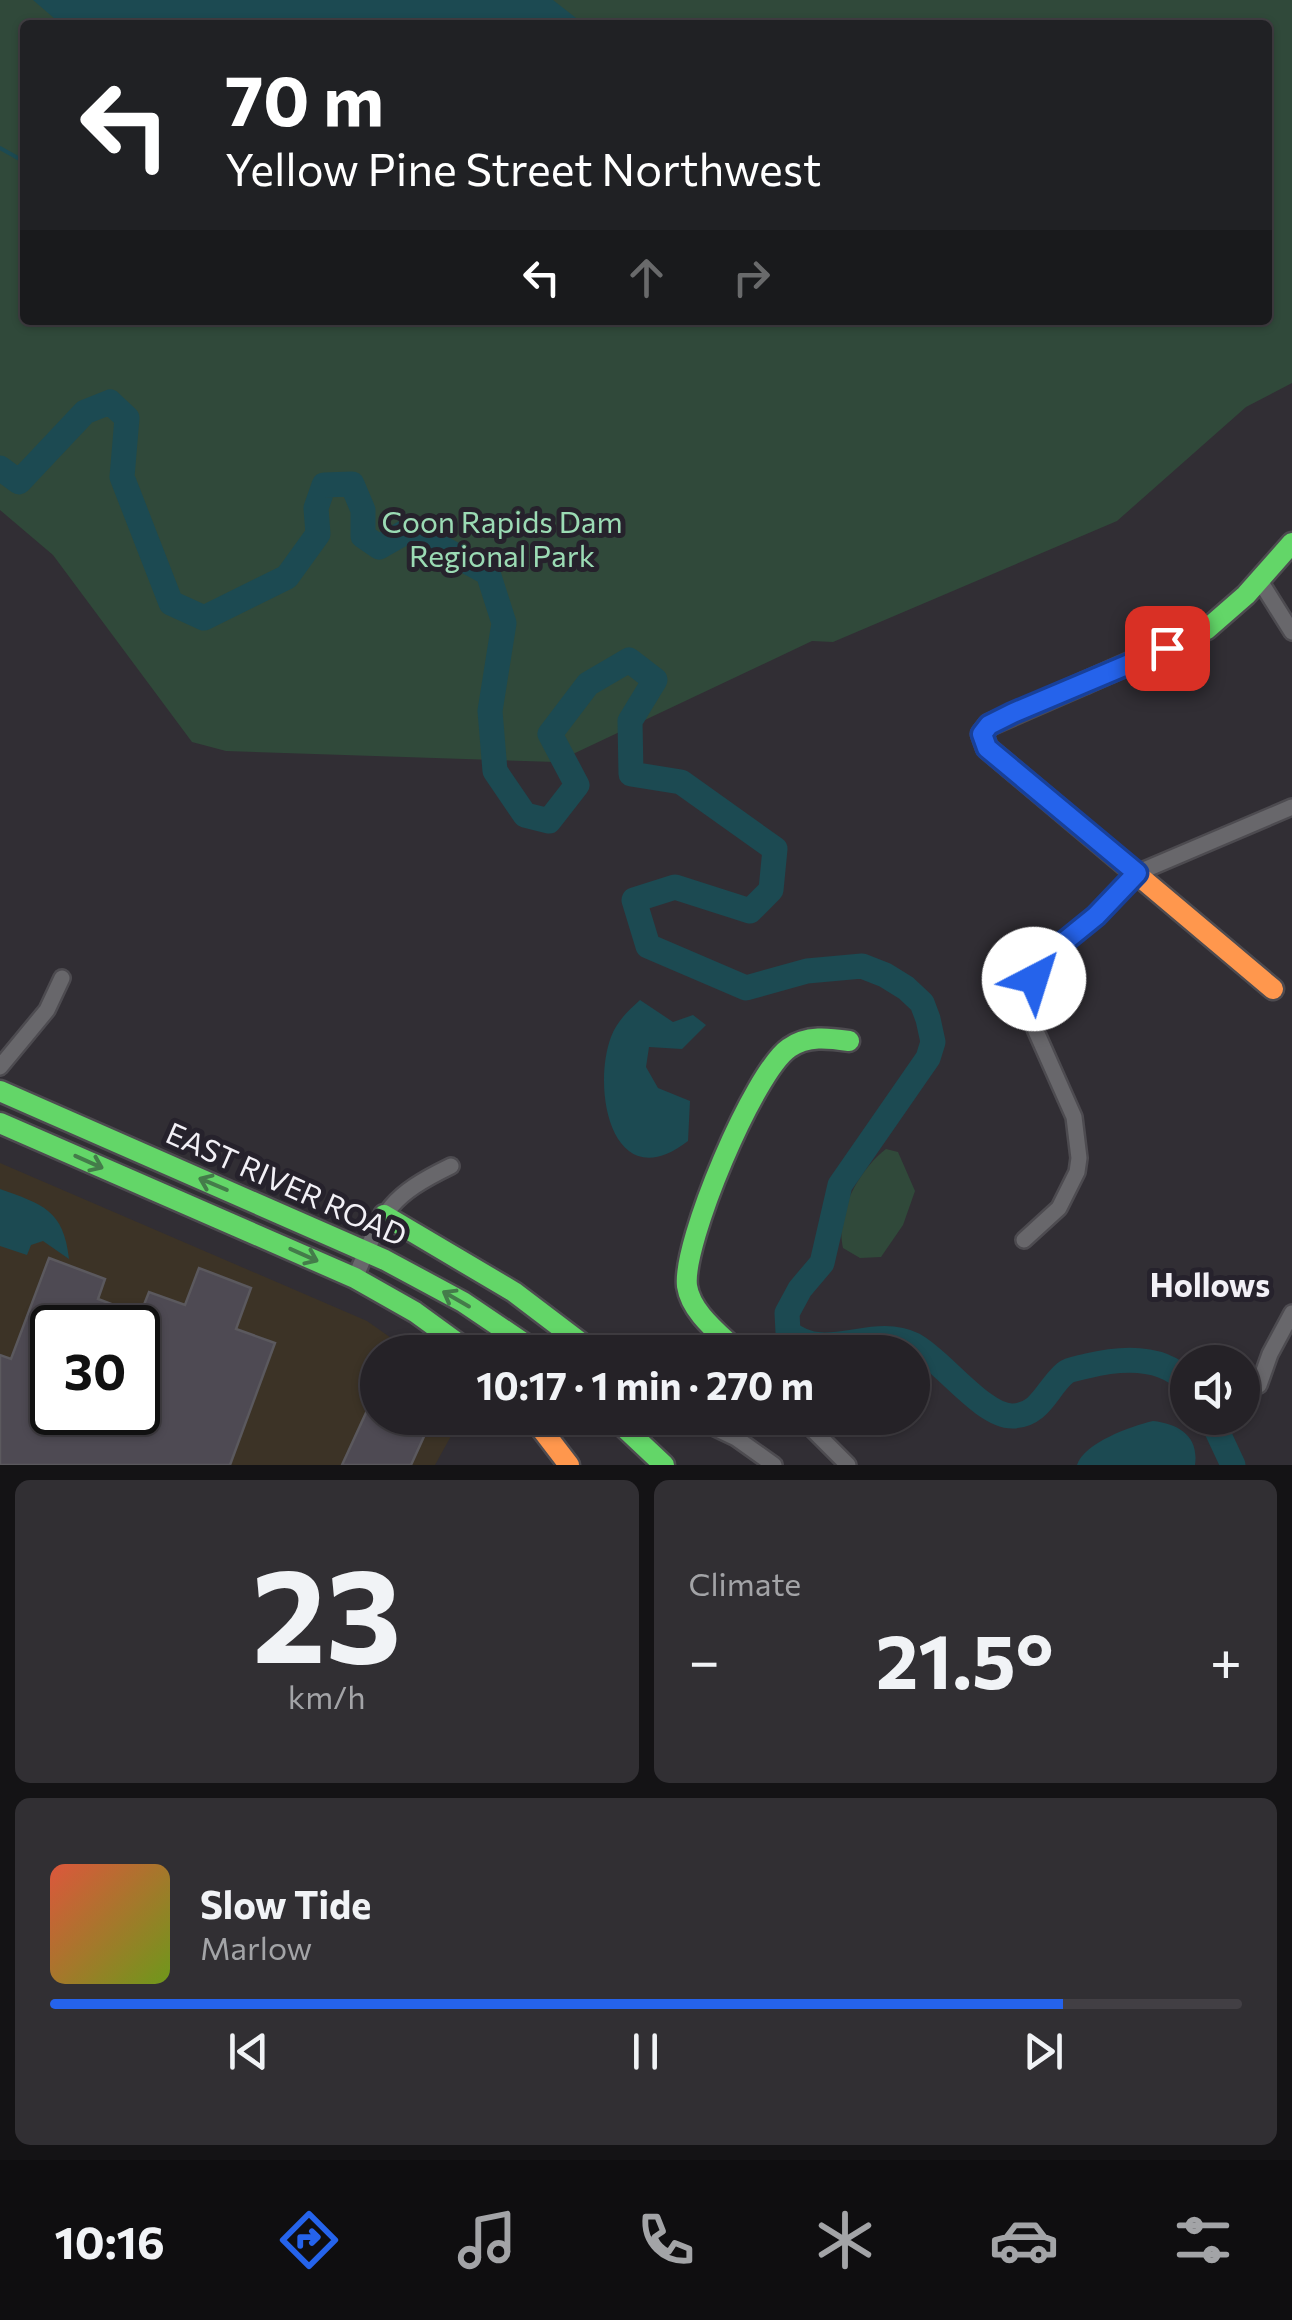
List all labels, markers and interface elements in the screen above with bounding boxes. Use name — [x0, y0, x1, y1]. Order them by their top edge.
text: 70 m — [225, 55, 384, 140]
icon: left — [60, 60, 190, 190]
text: Yellow Pine Street Northwest — [225, 140, 822, 195]
icon: left — [514, 250, 569, 305]
icon: ahead — [619, 250, 674, 305]
icon: right — [724, 250, 779, 305]
park label: Coon Rapids Dam Regional Park — [381, 502, 623, 573]
pin — [1125, 606, 1210, 691]
icon: arrive — [1140, 621, 1195, 676]
position arrow — [982, 927, 1086, 1031]
street label: EAST RIVER ROAD — [161, 1113, 413, 1252]
one-way arrow — [73, 1154, 104, 1172]
one-way arrow — [198, 1174, 229, 1192]
one-way arrow — [288, 1247, 319, 1265]
district label: Hollows — [1150, 1264, 1270, 1304]
one-way arrow — [442, 1288, 471, 1308]
speed limit sign: 30 — [30, 1305, 160, 1435]
map controls — [1170, 1345, 1260, 1435]
button: sound — [1170, 1345, 1260, 1435]
text: 10:17 · 1 min · 270 m — [476, 1361, 814, 1408]
text: 23 — [252, 1531, 402, 1690]
text: Climate — [689, 1563, 801, 1603]
text: 21.5° — [876, 1613, 1054, 1704]
text: − — [689, 1625, 720, 1692]
text: + — [1210, 1625, 1242, 1692]
text: km/h — [288, 1676, 366, 1716]
text: Slow Tide — [200, 1880, 371, 1927]
text: Marlow — [200, 1927, 312, 1967]
icon: previous — [221, 2024, 276, 2079]
icon: pause — [618, 2024, 673, 2079]
icon: next — [1016, 2024, 1071, 2079]
icon: directions — [274, 2205, 344, 2275]
icon: music — [452, 2205, 522, 2275]
icon: phone — [631, 2205, 701, 2275]
icon: climate — [810, 2205, 880, 2275]
icon: car — [989, 2205, 1059, 2275]
icon: filters — [1168, 2205, 1238, 2275]
text: 10:16 — [54, 2213, 165, 2268]

